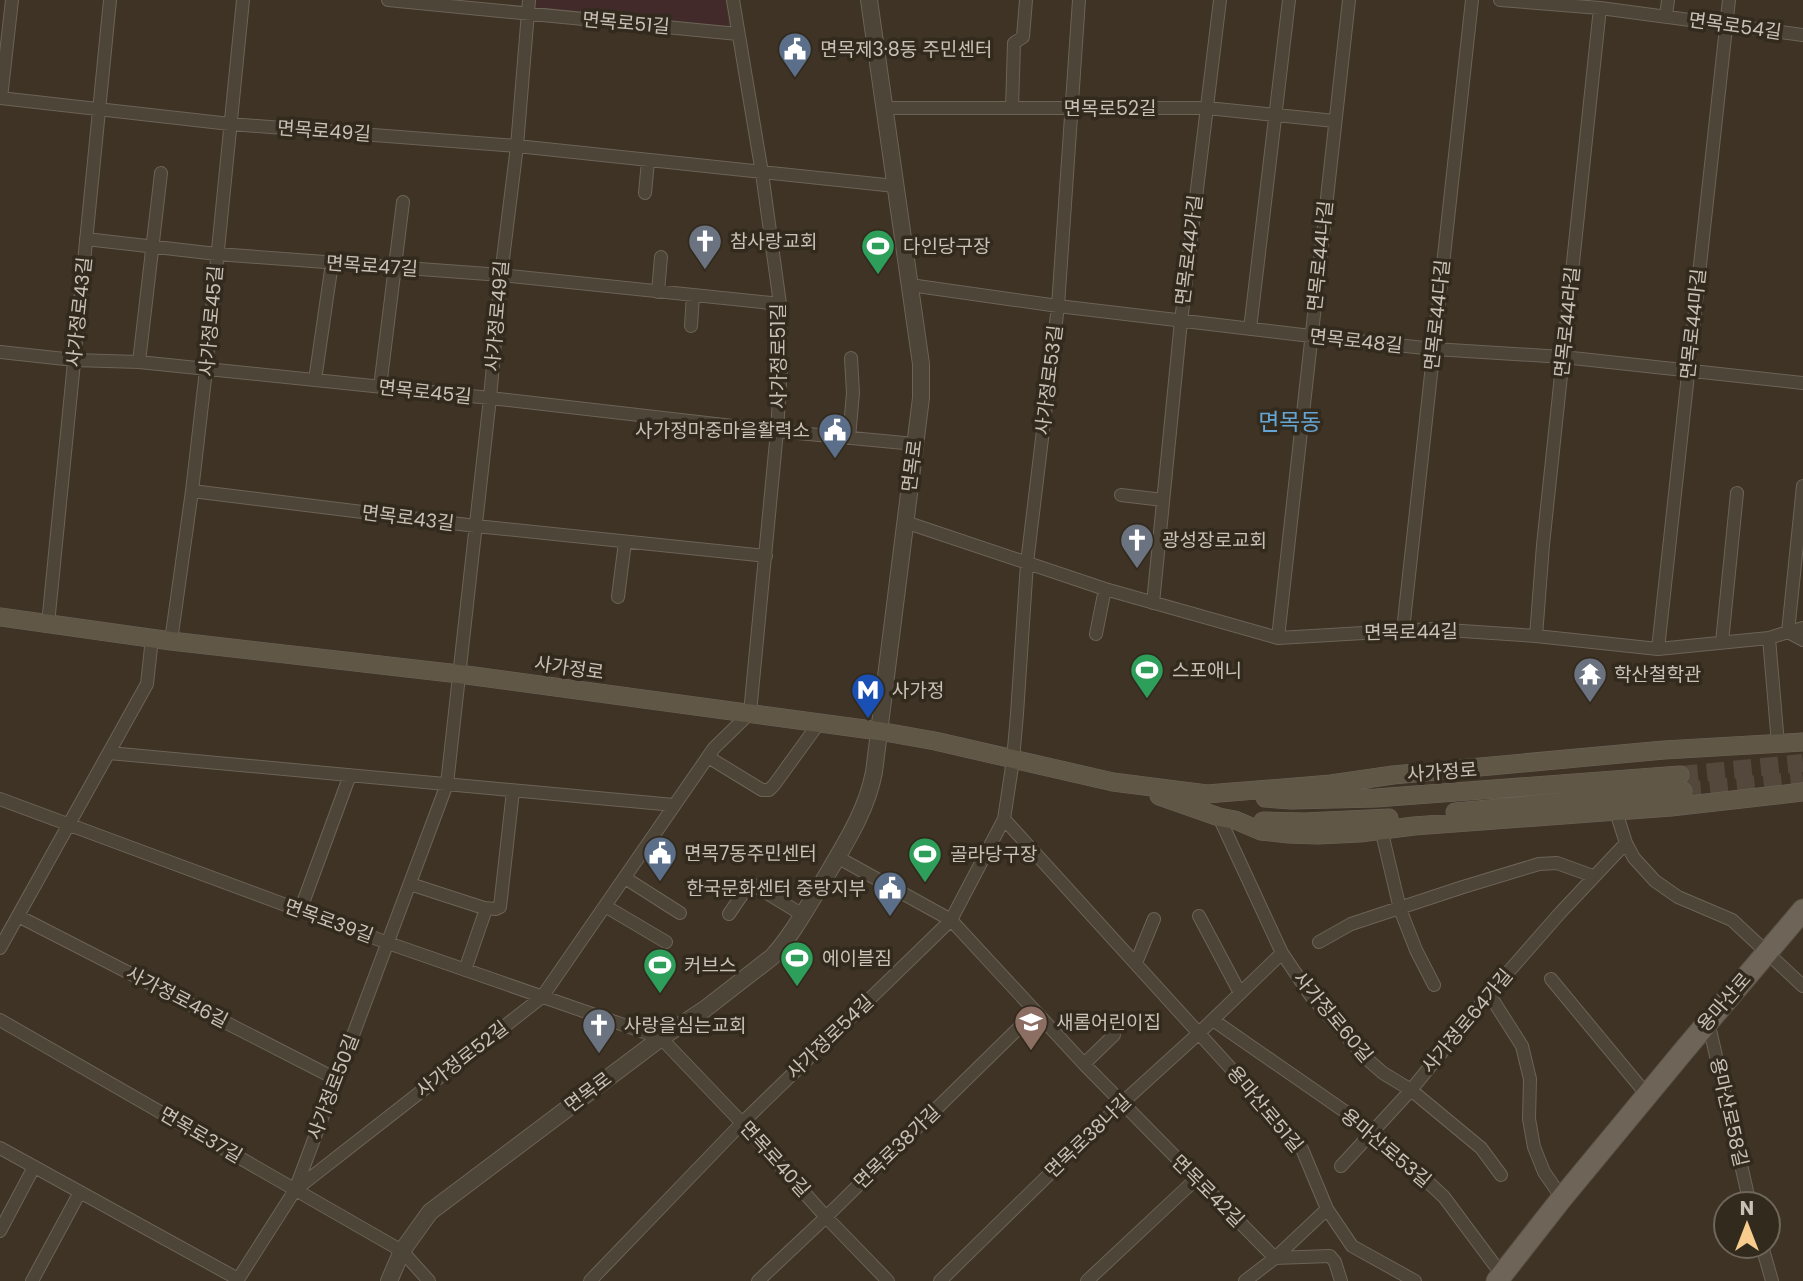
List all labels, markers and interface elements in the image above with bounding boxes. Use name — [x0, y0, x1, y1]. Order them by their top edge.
street label: 면목로51길 — [581, 6, 671, 40]
street label: 면목로54길 — [1687, 6, 1783, 46]
public building icon: 면목제3·8동 주민센터 — [776, 30, 814, 79]
place label: 면목제3·8동 주민센터 — [820, 36, 992, 63]
street label: 면목로52길 — [1064, 95, 1156, 122]
street label: 면목로49길 — [276, 114, 372, 148]
street label: 면목로44가길 — [1169, 193, 1209, 307]
street label: 면목로44나길 — [1301, 199, 1339, 313]
church icon: 참사랑교회 — [686, 222, 724, 271]
sports icon: 다인당구장 — [859, 227, 897, 276]
place label: 참사랑교회 — [730, 228, 817, 255]
place label: 다인당구장 — [903, 233, 990, 260]
street label: 면목로47길 — [325, 249, 419, 283]
street label: 사가정로43길 — [60, 256, 98, 368]
street label: 면목로44다길 — [1418, 258, 1456, 372]
street label: 사가정로49길 — [479, 259, 515, 373]
street label: 사가정로45길 — [193, 264, 229, 378]
street label: 면목로44라길 — [1548, 265, 1586, 379]
street label: 면목로44마길 — [1674, 267, 1712, 381]
street label: 사가정로51길 — [765, 303, 792, 409]
street label: 면목로48길 — [1308, 323, 1404, 359]
street label: 사가정로53길 — [1029, 324, 1069, 436]
street label: 면목로45길 — [377, 374, 473, 410]
district label: 면목동 — [1258, 406, 1322, 438]
public building icon: 사가정마중마을활력소 — [816, 411, 854, 460]
place label: 사가정마중마을활력소 — [635, 417, 810, 444]
street label: 면목로 — [895, 438, 929, 494]
street label: 면목로43길 — [360, 499, 456, 537]
church icon: 광성장로교회 — [1118, 521, 1156, 570]
place label: 광성장로교회 — [1162, 527, 1267, 554]
street label: 면목로44길 — [1364, 618, 1458, 646]
street label: 사가정로 — [533, 650, 605, 686]
sports icon: 스포애니 — [1128, 651, 1166, 700]
temple icon: 학산철학관 — [1571, 655, 1609, 704]
place label: 스포애니 — [1172, 657, 1242, 684]
place label: 학산철학관 — [1614, 661, 1701, 688]
metro station icon: 사가정 — [849, 671, 887, 720]
place label: 사가정 — [892, 677, 944, 704]
street label: 사가정로 — [1406, 756, 1478, 788]
public building icon: 면목7동주민센터 — [641, 834, 679, 883]
sports icon: 골라당구장 — [906, 835, 944, 884]
place label: 면목7동주민센터 — [684, 840, 817, 867]
place label: 골라당구장 — [950, 841, 1037, 868]
public building icon: 한국문화센터 중랑지부 — [871, 869, 909, 918]
place label: 한국문화센터 중랑지부 — [686, 875, 866, 902]
street label: 면목로39길 — [281, 892, 377, 950]
sports icon: 에이블짐 — [778, 939, 816, 988]
place label: 에이블짐 — [822, 945, 892, 972]
sports icon: 커브스 — [641, 946, 679, 995]
place label: 커브스 — [684, 952, 736, 979]
street label: 사가정로46길 — [121, 960, 233, 1034]
street label: 사가정로64가길 — [1415, 963, 1519, 1079]
street label: 사가정로60길 — [1287, 966, 1379, 1068]
street label: 용마산로 — [1691, 967, 1757, 1037]
street label: 사가정로54길 — [781, 989, 879, 1085]
school or university icon: 새롬어린이집 — [1012, 1003, 1050, 1052]
church icon: 사랑을심는교회 — [580, 1006, 618, 1055]
place label: 새롬어린이집 — [1056, 1009, 1161, 1036]
place label: 사랑을심는교회 — [624, 1012, 746, 1039]
street label: 사가정로52길 — [410, 1014, 514, 1104]
street label: 사가정로50길 — [300, 1030, 366, 1144]
street label: 용마산로58길 — [1703, 1055, 1755, 1169]
street label: 용마산로51길 — [1221, 1060, 1309, 1158]
street label: 면목로 — [559, 1065, 617, 1119]
street label: 면목로38나길 — [1039, 1088, 1137, 1184]
street label: 면목로38가길 — [848, 1099, 946, 1195]
street label: 면목로37길 — [155, 1100, 247, 1170]
street label: 용마산로53길 — [1335, 1102, 1437, 1194]
street label: 면목로40길 — [734, 1115, 816, 1203]
street label: 면목로42길 — [1166, 1149, 1250, 1233]
north arrow — [1712, 1190, 1782, 1260]
text: N — [1740, 1195, 1754, 1222]

